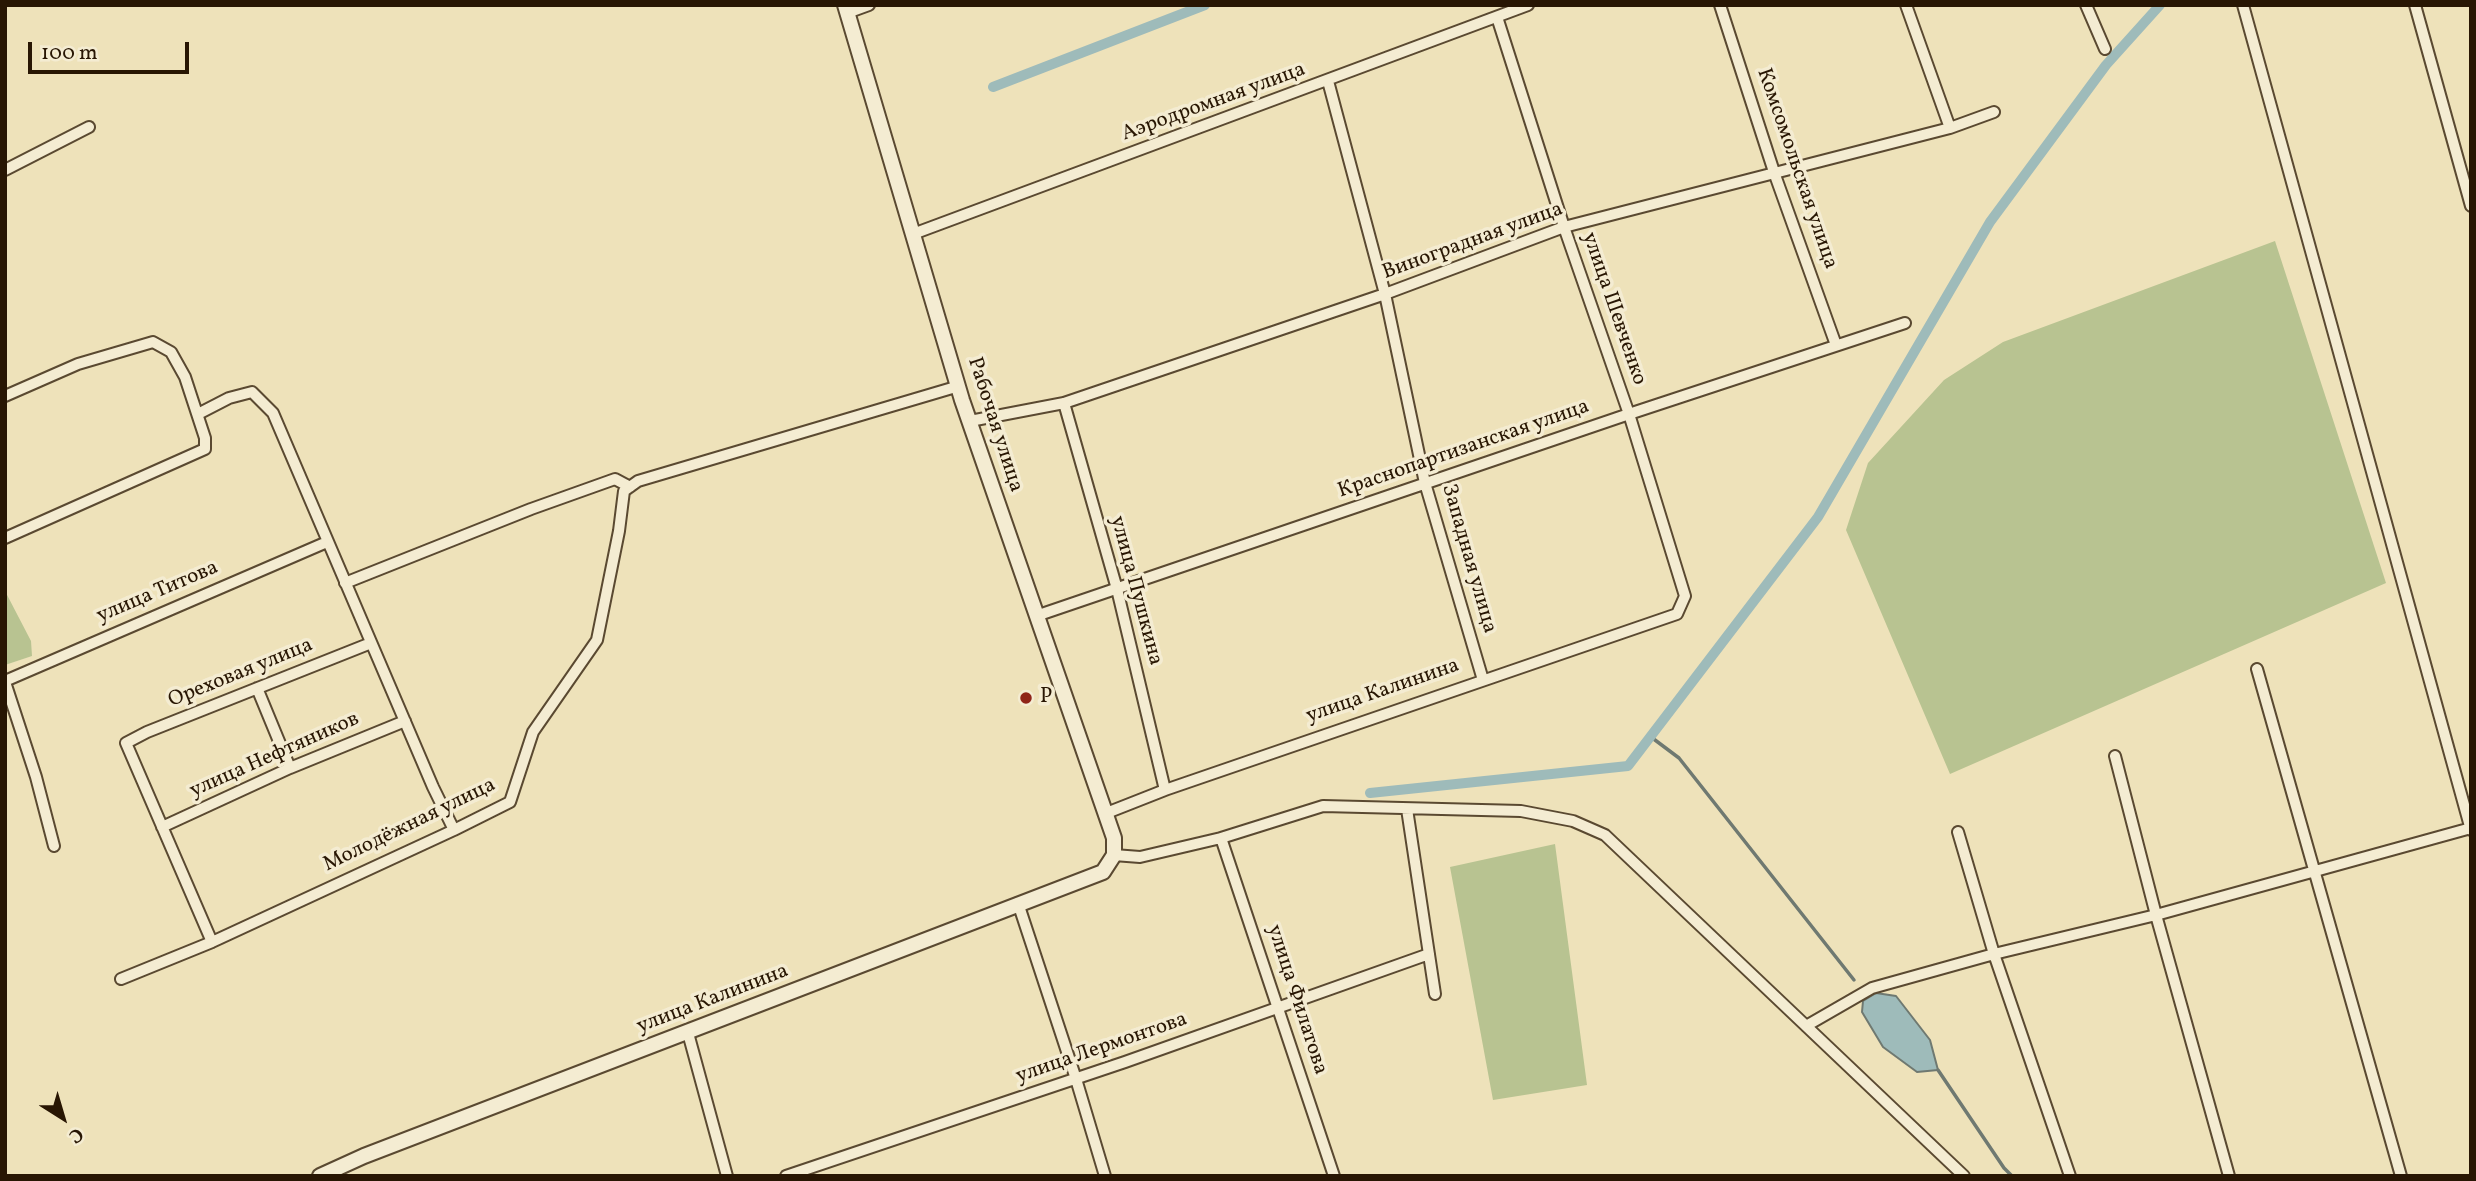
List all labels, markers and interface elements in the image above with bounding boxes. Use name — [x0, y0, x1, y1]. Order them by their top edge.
scale bar — [32, 28, 192, 72]
text: 100 m — [41, 39, 98, 68]
street label: Аэродромная улица — [1119, 58, 1309, 148]
street label: Комсомольская улица — [1750, 65, 1842, 273]
street label: Виноградная улица — [1379, 198, 1567, 286]
street label: улица Шевченко — [1575, 229, 1651, 389]
street label: Рабочая улица — [960, 354, 1028, 496]
street label: Краснопартизанская улица — [1335, 395, 1593, 505]
street label: Западная улица — [1435, 482, 1501, 636]
street label: улица Пушкина — [1103, 514, 1167, 668]
street label: улица Титова — [93, 556, 223, 630]
street label: Ореховая улица — [165, 634, 317, 714]
street label: улица Калинина — [1303, 654, 1463, 730]
place label: Р — [1040, 685, 1052, 711]
marker: Р — [1018, 690, 1034, 706]
street label: улица Нефтяников — [186, 707, 364, 805]
street label: Молодёжная улица — [320, 773, 500, 879]
street label: улица Филатова — [1260, 922, 1332, 1078]
street label: улица Калинина — [634, 959, 792, 1041]
street label: улица Лермонтова — [1013, 1008, 1191, 1090]
north arrow — [28, 1083, 98, 1153]
text: С — [63, 1121, 88, 1149]

